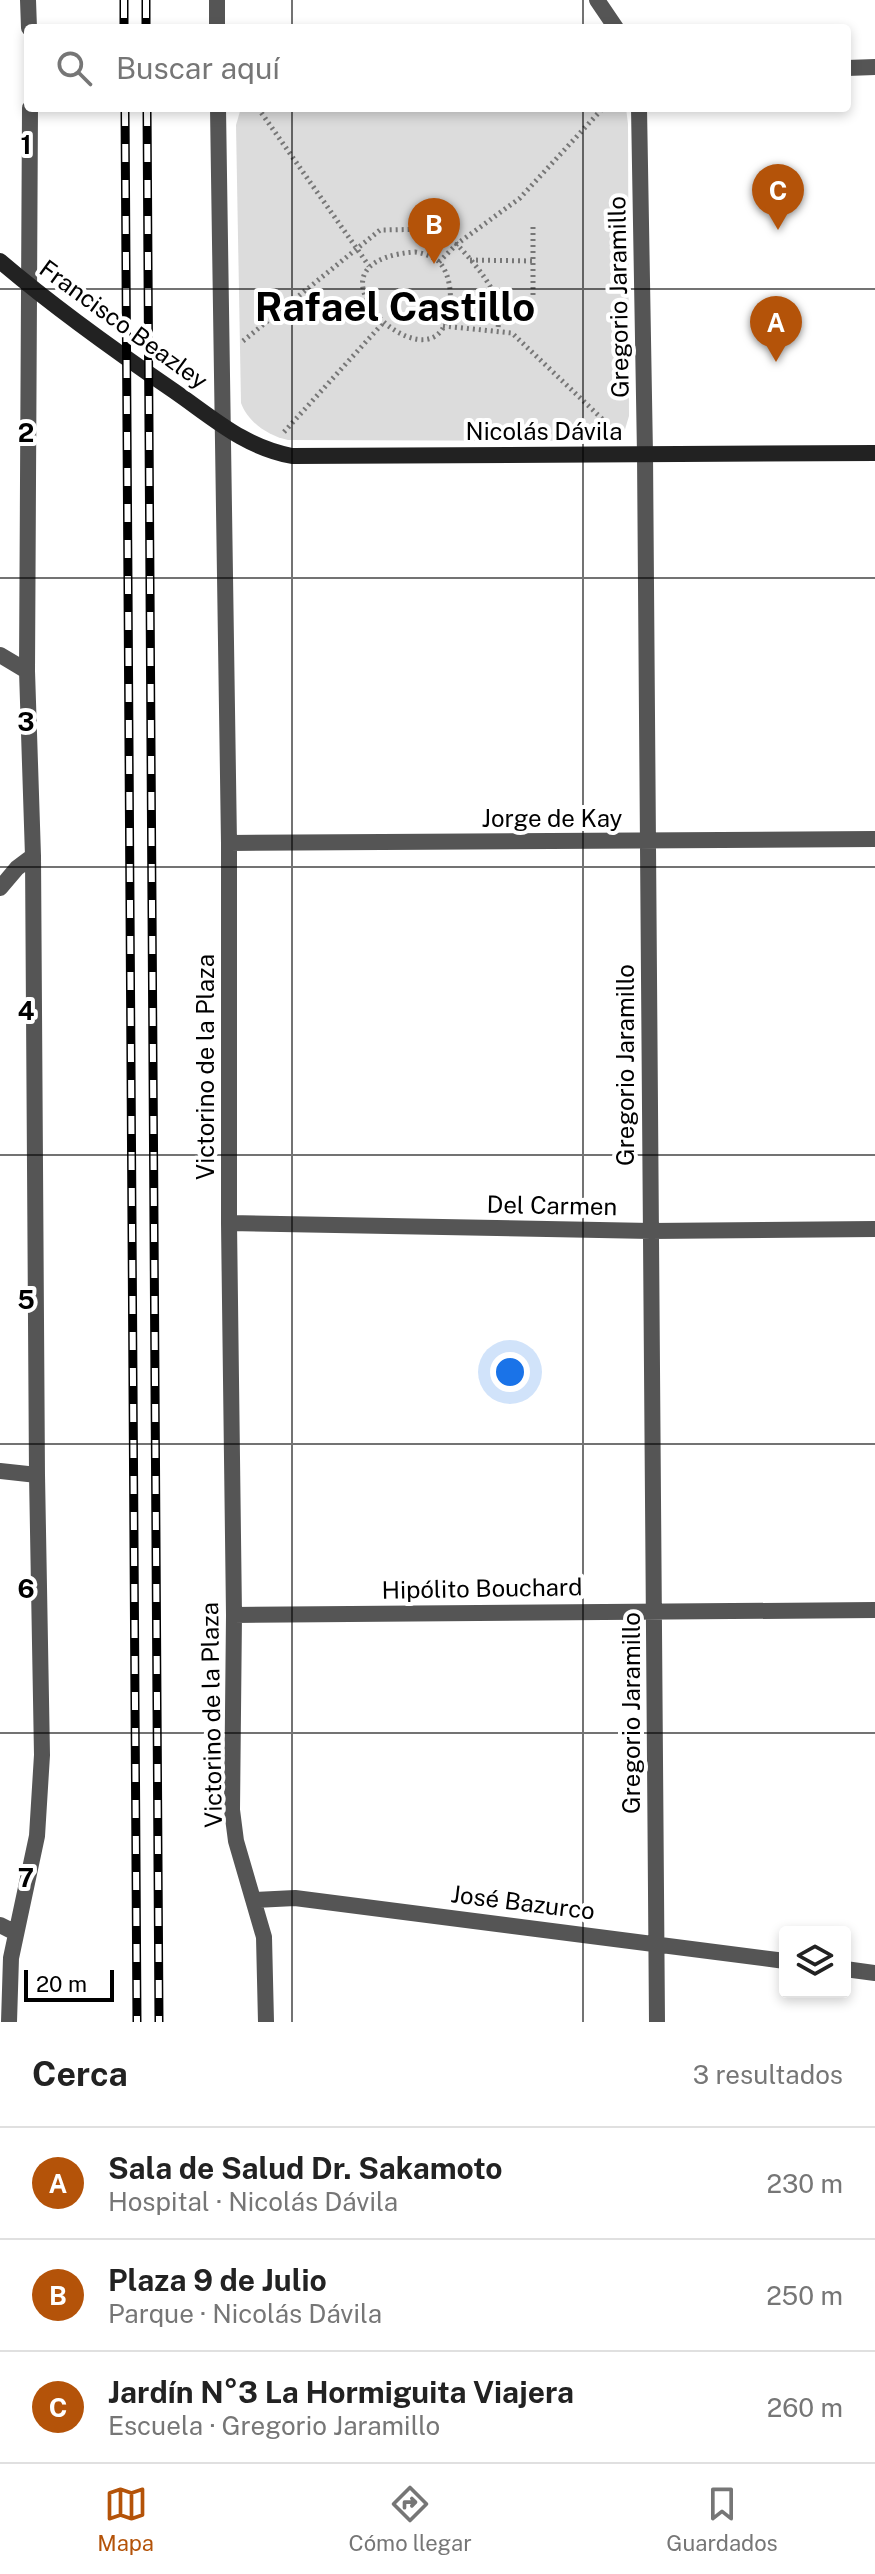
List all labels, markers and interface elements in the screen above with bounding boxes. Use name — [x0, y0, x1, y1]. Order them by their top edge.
search box — [24, 24, 851, 112]
icon: search — [52, 46, 96, 90]
text: Buscar aquí — [116, 50, 280, 86]
text: 1 — [20, 129, 32, 160]
pin: C — [752, 164, 804, 230]
street label: Gregorio Jaramillo — [602, 196, 634, 398]
pin: B — [408, 198, 460, 264]
street label: Francisco Beazley — [35, 254, 214, 394]
district label: Rafael Castillo — [255, 283, 535, 330]
pin: A — [750, 296, 802, 362]
text: 2 — [18, 417, 34, 448]
street label: Nicolás Dávila — [466, 417, 622, 445]
text: 3 — [17, 706, 35, 737]
street label: Jorge de Kay — [482, 804, 623, 832]
street label: Victorino de la Plaza — [191, 954, 219, 1180]
street label: Gregorio Jaramillo — [611, 964, 639, 1166]
text: 4 — [17, 995, 35, 1026]
street label: Del Carmen — [486, 1190, 618, 1220]
text: 5 — [17, 1284, 35, 1315]
your location — [490, 1352, 530, 1392]
street label: Hipólito Bouchard — [381, 1572, 583, 1604]
text: 6 — [17, 1573, 35, 1604]
street label: Victorino de la Plaza — [195, 1602, 227, 1828]
street label: Gregorio Jaramillo — [617, 1612, 645, 1814]
text: 7 — [18, 1862, 34, 1893]
street label: José Bazurco — [449, 1879, 597, 1925]
map controls — [779, 1926, 851, 1998]
button: layers — [779, 1926, 851, 1998]
scale bar — [24, 1966, 114, 2002]
text: 20 m — [36, 1971, 87, 1997]
text: Cerca — [32, 2054, 128, 2094]
text: 3 resultados — [693, 2059, 843, 2090]
text: Sala de Salud Dr. Sakamoto — [108, 2150, 503, 2186]
text: A — [49, 2168, 67, 2199]
text: 230 m — [767, 2168, 843, 2199]
text: Hospital · Nicolás Dávila — [108, 2186, 398, 2217]
text: Plaza 9 de Julio — [108, 2262, 327, 2298]
text: B — [49, 2280, 67, 2311]
text: 250 m — [766, 2280, 843, 2311]
text: Parque · Nicolás Dávila — [108, 2298, 382, 2329]
text: Jardín N°3 La Hormiguita Viajera — [108, 2374, 574, 2410]
text: C — [49, 2392, 67, 2423]
text: 260 m — [767, 2392, 843, 2423]
text: Escuela · Gregorio Jaramillo — [108, 2410, 440, 2441]
tab: Mapa — [97, 2482, 154, 2556]
tab: Cómo llegar — [349, 2482, 472, 2556]
tab: Guardados — [666, 2482, 778, 2556]

